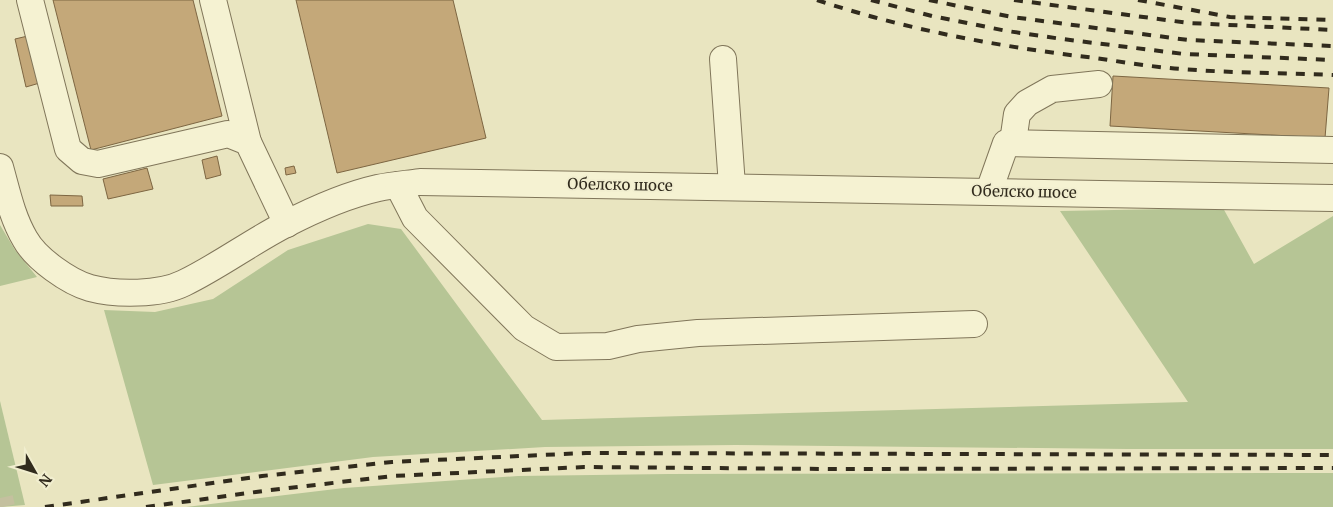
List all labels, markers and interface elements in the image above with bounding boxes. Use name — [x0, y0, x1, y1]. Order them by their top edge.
street label: Обелско шосе — [567, 174, 673, 195]
street label: Обелско шосе — [971, 181, 1077, 202]
north arrow — [10, 447, 60, 497]
text: N — [35, 470, 56, 490]

